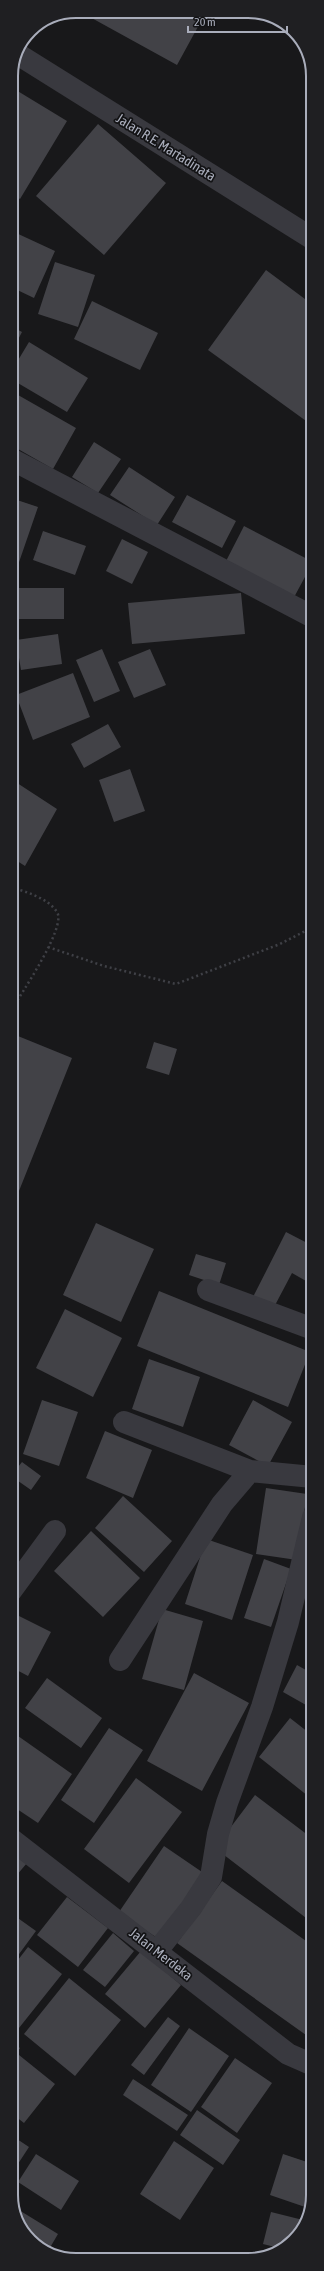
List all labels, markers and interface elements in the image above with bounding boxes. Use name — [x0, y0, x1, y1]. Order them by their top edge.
scale bar — [188, 8, 287, 34]
text: 20 m — [194, 15, 216, 29]
street label: Jalan R.E. Martadinata — [113, 110, 219, 184]
street label: Jalan Merdeka — [126, 1924, 196, 1984]

